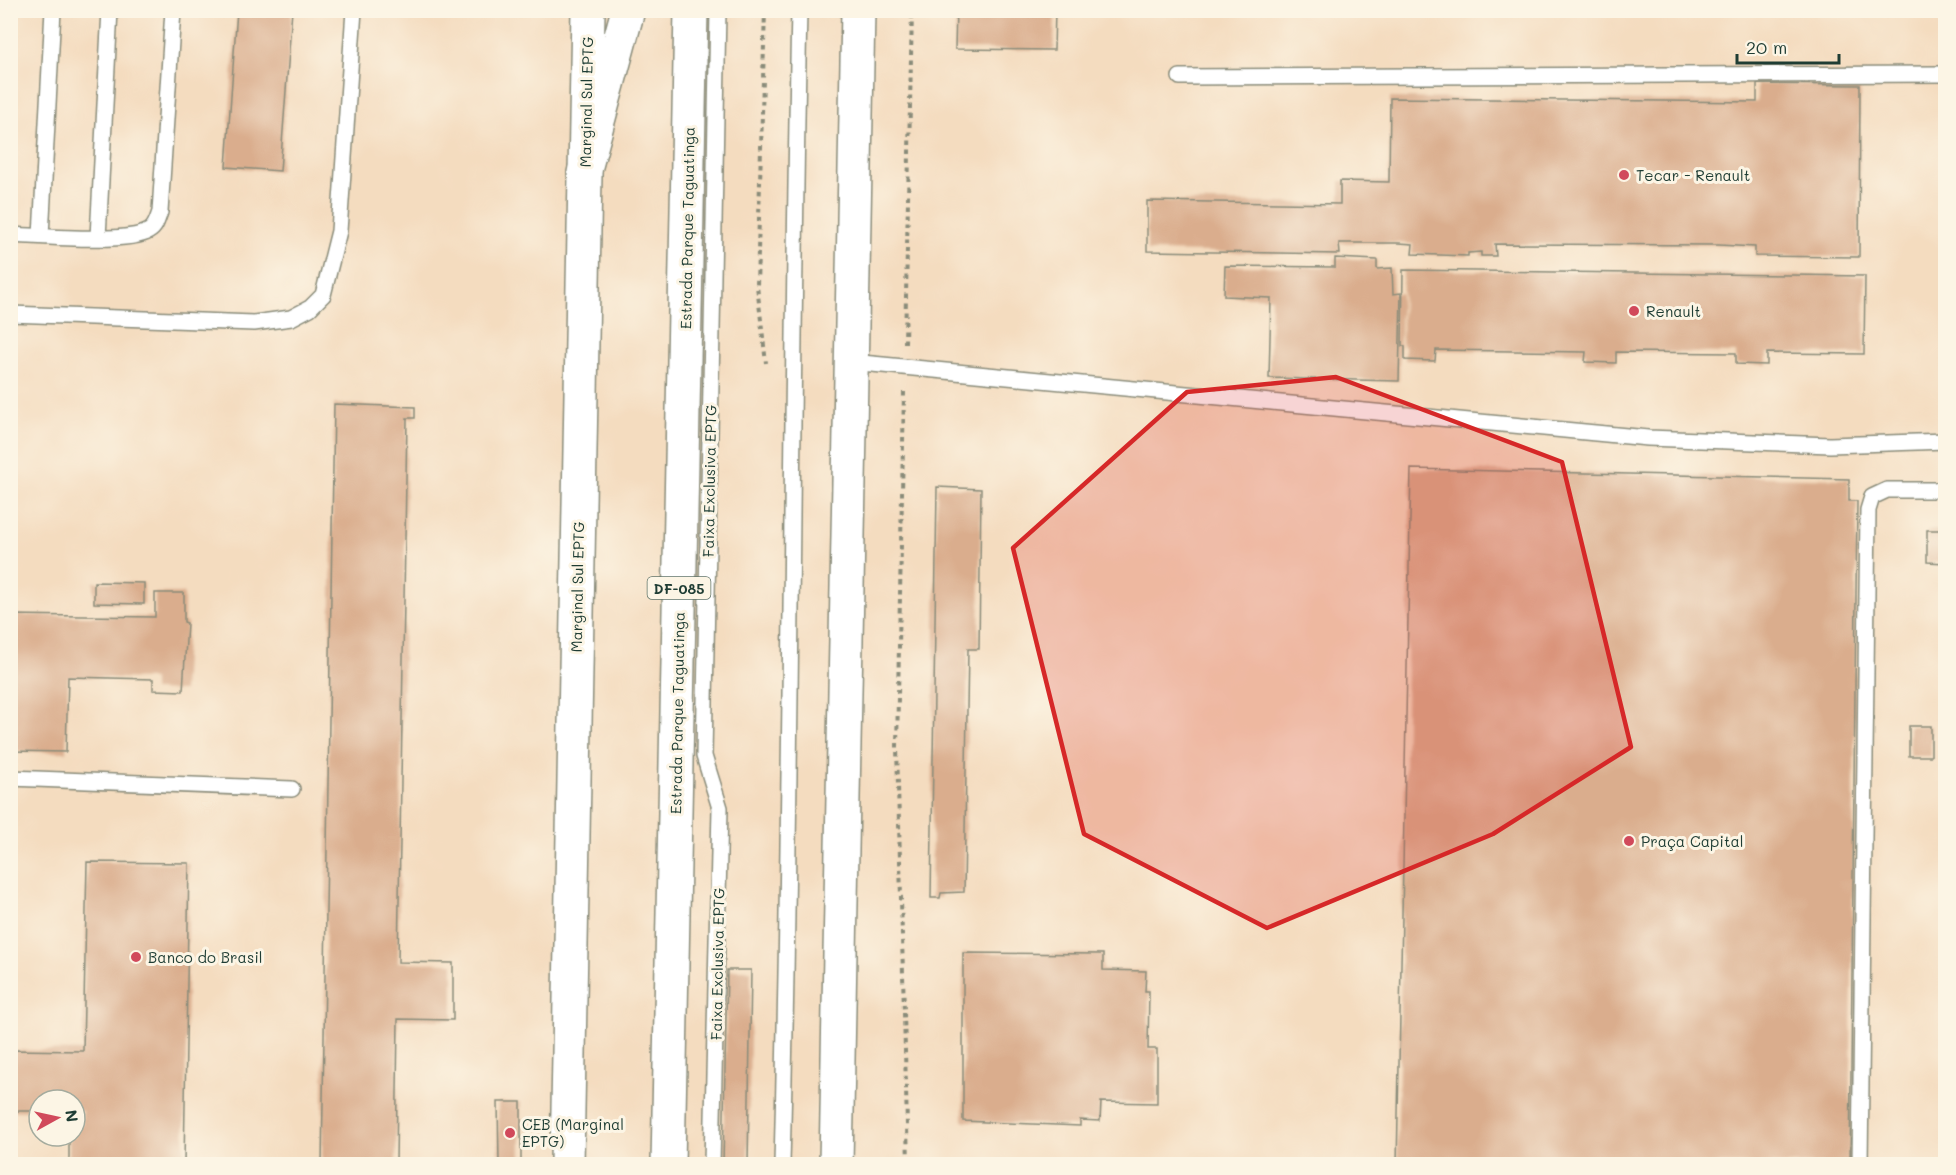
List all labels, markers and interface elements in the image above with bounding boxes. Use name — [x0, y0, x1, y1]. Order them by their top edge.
scale bar — [1737, 27, 1839, 65]
text: 20 m — [1746, 35, 1787, 59]
street label: Marginal Sul EPTG — [575, 36, 597, 168]
street label: Estrada Parque Taguatinga — [675, 127, 699, 329]
place label: Tecar - Renault — [1636, 165, 1750, 185]
marker: Tecar - Renault — [1617, 168, 1631, 182]
place label: Renault — [1646, 301, 1701, 321]
marker: Renault — [1627, 304, 1641, 318]
street label: Faixa Exclusiva EPTG — [698, 405, 720, 557]
street label: Marginal Sul EPTG — [566, 521, 588, 653]
road number: DF-085 — [648, 577, 710, 599]
street label: Estrada Parque Taguatinga — [665, 612, 689, 814]
place label: Praça Capital — [1641, 831, 1744, 851]
marker: Praça Capital — [1622, 834, 1636, 848]
street label: Faixa Exclusiva EPTG — [706, 888, 728, 1040]
place label: Banco do Brasil — [148, 947, 263, 967]
marker: Banco do Brasil — [129, 950, 143, 964]
north arrow — [27, 1088, 87, 1148]
text: N — [61, 1108, 84, 1123]
place label: CEB (Marginal EPTG) — [522, 1114, 624, 1151]
marker: CEB (Marginal EPTG) — [503, 1126, 517, 1140]

